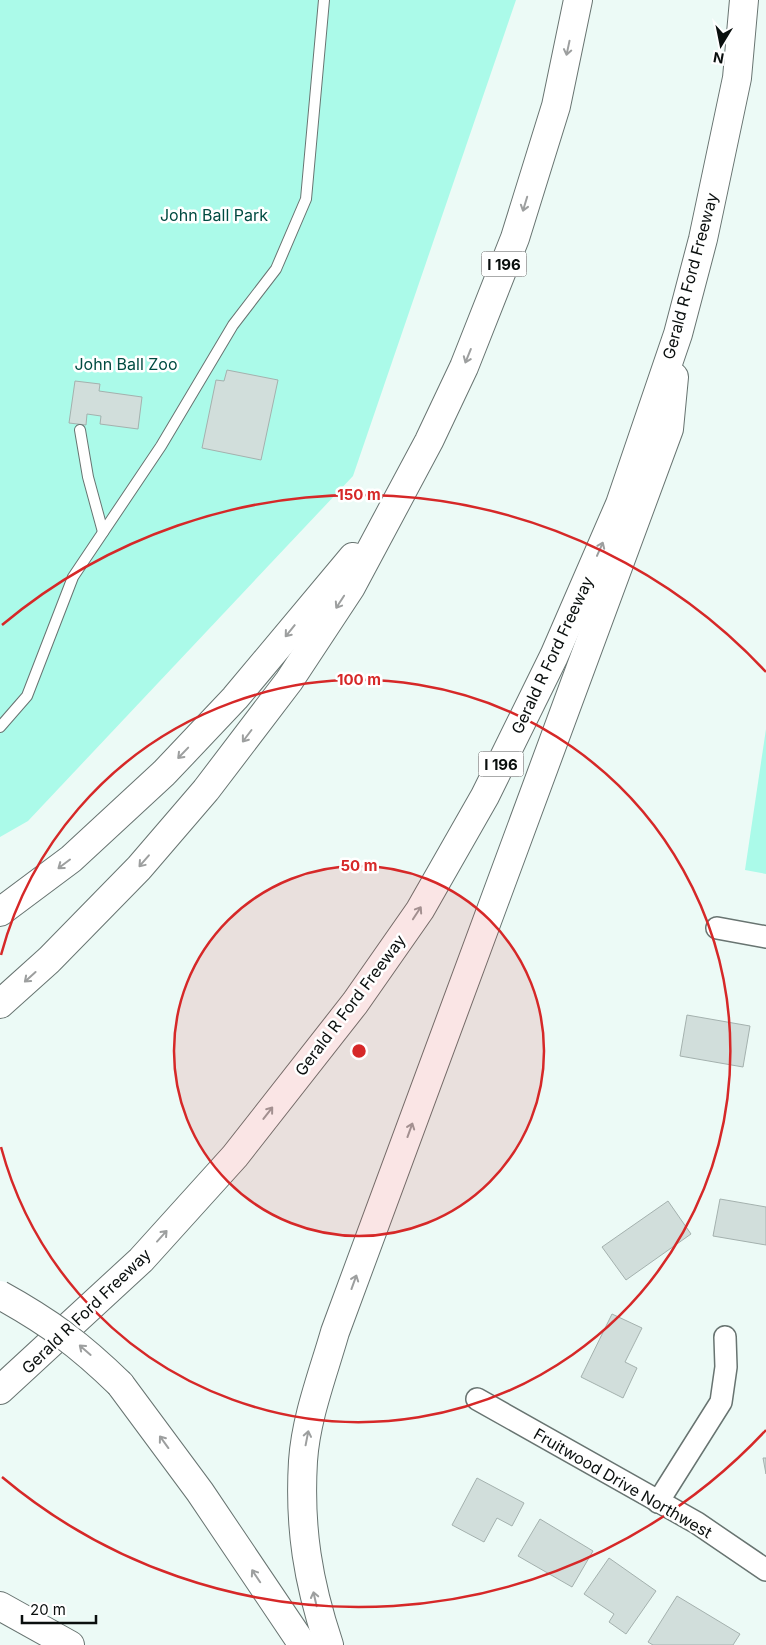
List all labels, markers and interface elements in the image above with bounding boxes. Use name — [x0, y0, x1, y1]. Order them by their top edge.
north arrow — [696, 20, 746, 70]
one-way arrow — [563, 39, 572, 55]
text: N — [712, 49, 725, 68]
street label: Gerald R Ford Freeway — [658, 191, 722, 361]
one-way arrow — [520, 196, 529, 212]
park label: John Ball Park — [160, 205, 268, 225]
road number: I 196 — [482, 252, 526, 276]
one-way arrow — [462, 348, 472, 363]
park label: John Ball Zoo — [74, 354, 178, 374]
text: 150 m — [337, 485, 381, 504]
one-way arrow — [596, 542, 606, 557]
street label: Gerald R Ford Freeway — [507, 573, 597, 737]
one-way arrow — [335, 595, 345, 609]
one-way arrow — [285, 625, 296, 638]
text: 100 m — [337, 670, 381, 689]
one-way arrow — [242, 729, 253, 742]
one-way arrow — [177, 747, 189, 760]
road number: I 196 — [478, 752, 524, 776]
one-way arrow — [138, 855, 150, 868]
text: 50 m — [341, 856, 377, 875]
one-way arrow — [57, 859, 71, 869]
one-way arrow — [412, 906, 422, 920]
street label: Gerald R Ford Freeway — [290, 930, 410, 1080]
one-way arrow — [24, 971, 37, 983]
centre of rings — [350, 1042, 368, 1060]
one-way arrow — [263, 1107, 274, 1120]
one-way arrow — [406, 1123, 415, 1138]
one-way arrow — [157, 1230, 168, 1243]
street label: Gerald R Ford Freeway — [17, 1244, 155, 1378]
one-way arrow — [350, 1275, 359, 1290]
one-way arrow — [78, 1345, 91, 1356]
street label: Fruitwood Drive Northwest — [530, 1424, 716, 1542]
one-way arrow — [303, 1430, 313, 1446]
one-way arrow — [159, 1435, 169, 1449]
one-way arrow — [251, 1569, 261, 1583]
one-way arrow — [310, 1591, 319, 1607]
scale bar — [22, 1592, 96, 1624]
text: 20 m — [30, 1600, 66, 1619]

